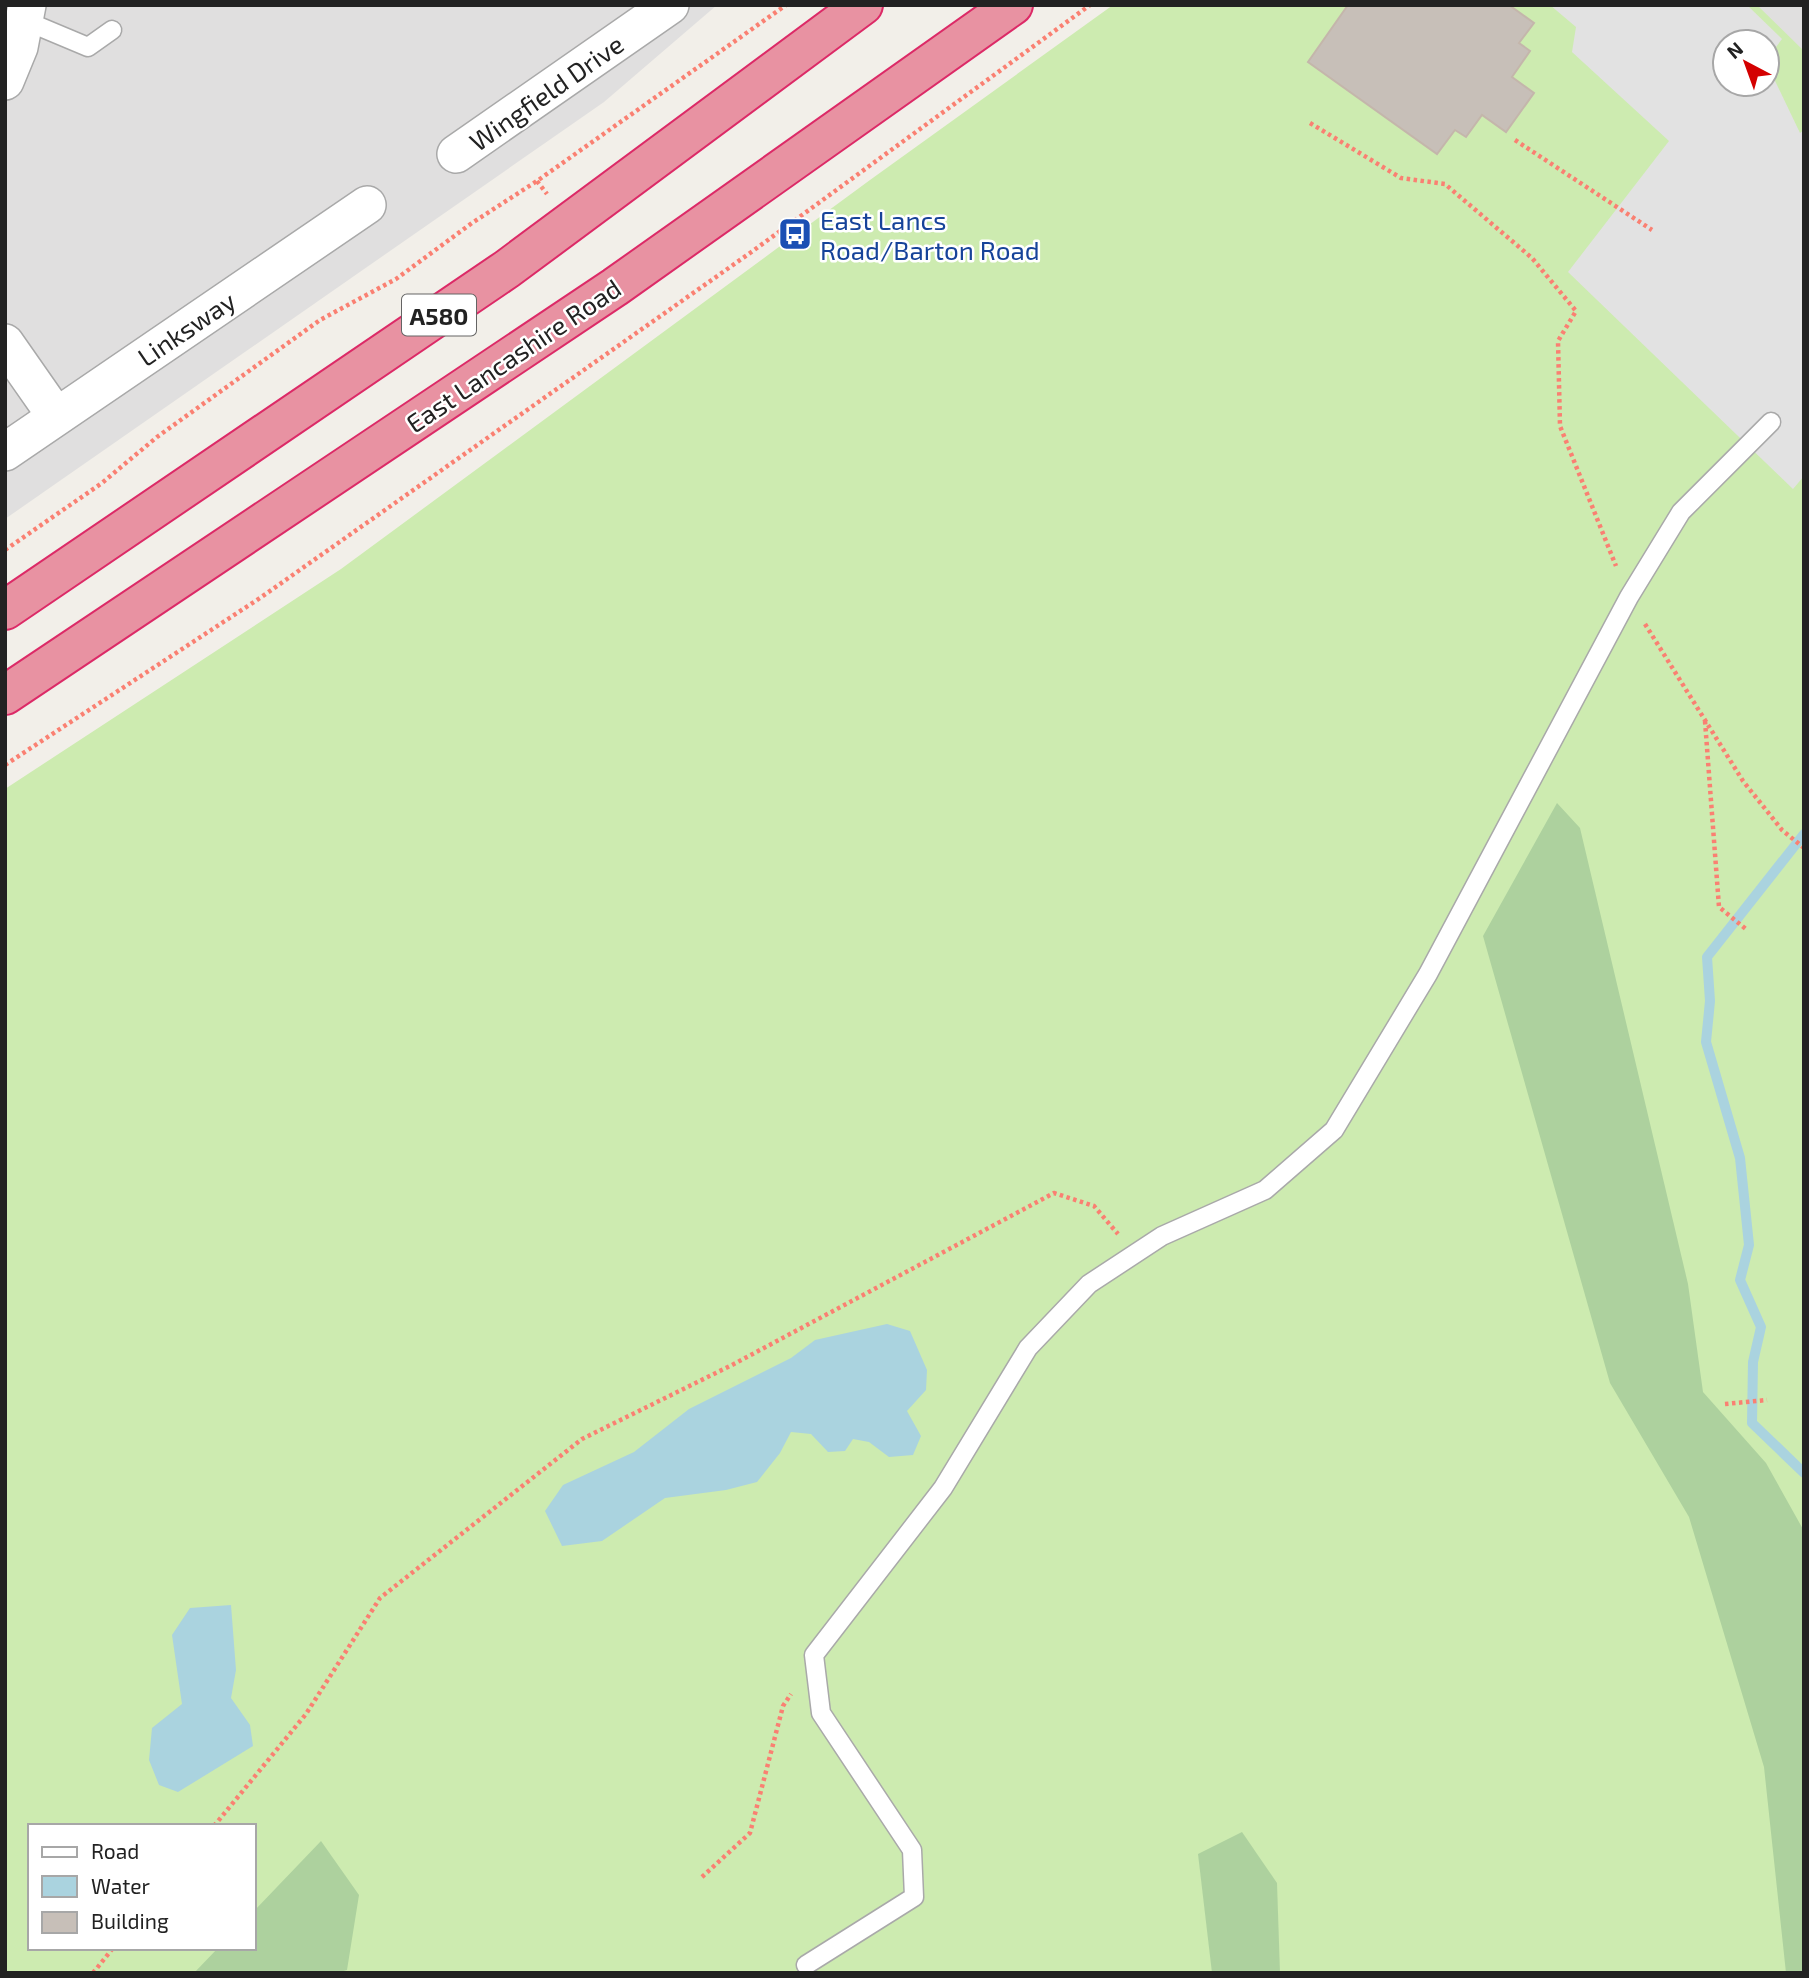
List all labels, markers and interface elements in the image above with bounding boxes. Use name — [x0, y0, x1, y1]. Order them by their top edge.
street label: Wingfield Drive — [463, 28, 629, 156]
north arrow — [1711, 28, 1781, 98]
text: N — [1722, 37, 1747, 63]
place label: East Lancs Road/Barton Road — [820, 204, 1040, 265]
bus stop icon: East Lancs Road/Barton Road — [776, 215, 814, 253]
street label: East Lancashire Road — [400, 272, 626, 438]
street label: Linksway — [131, 284, 241, 372]
road number: A580 — [402, 294, 476, 336]
legend — [28, 1824, 256, 1950]
text: Road — [91, 1838, 139, 1863]
text: Water — [91, 1873, 150, 1898]
text: Building — [91, 1908, 169, 1933]

